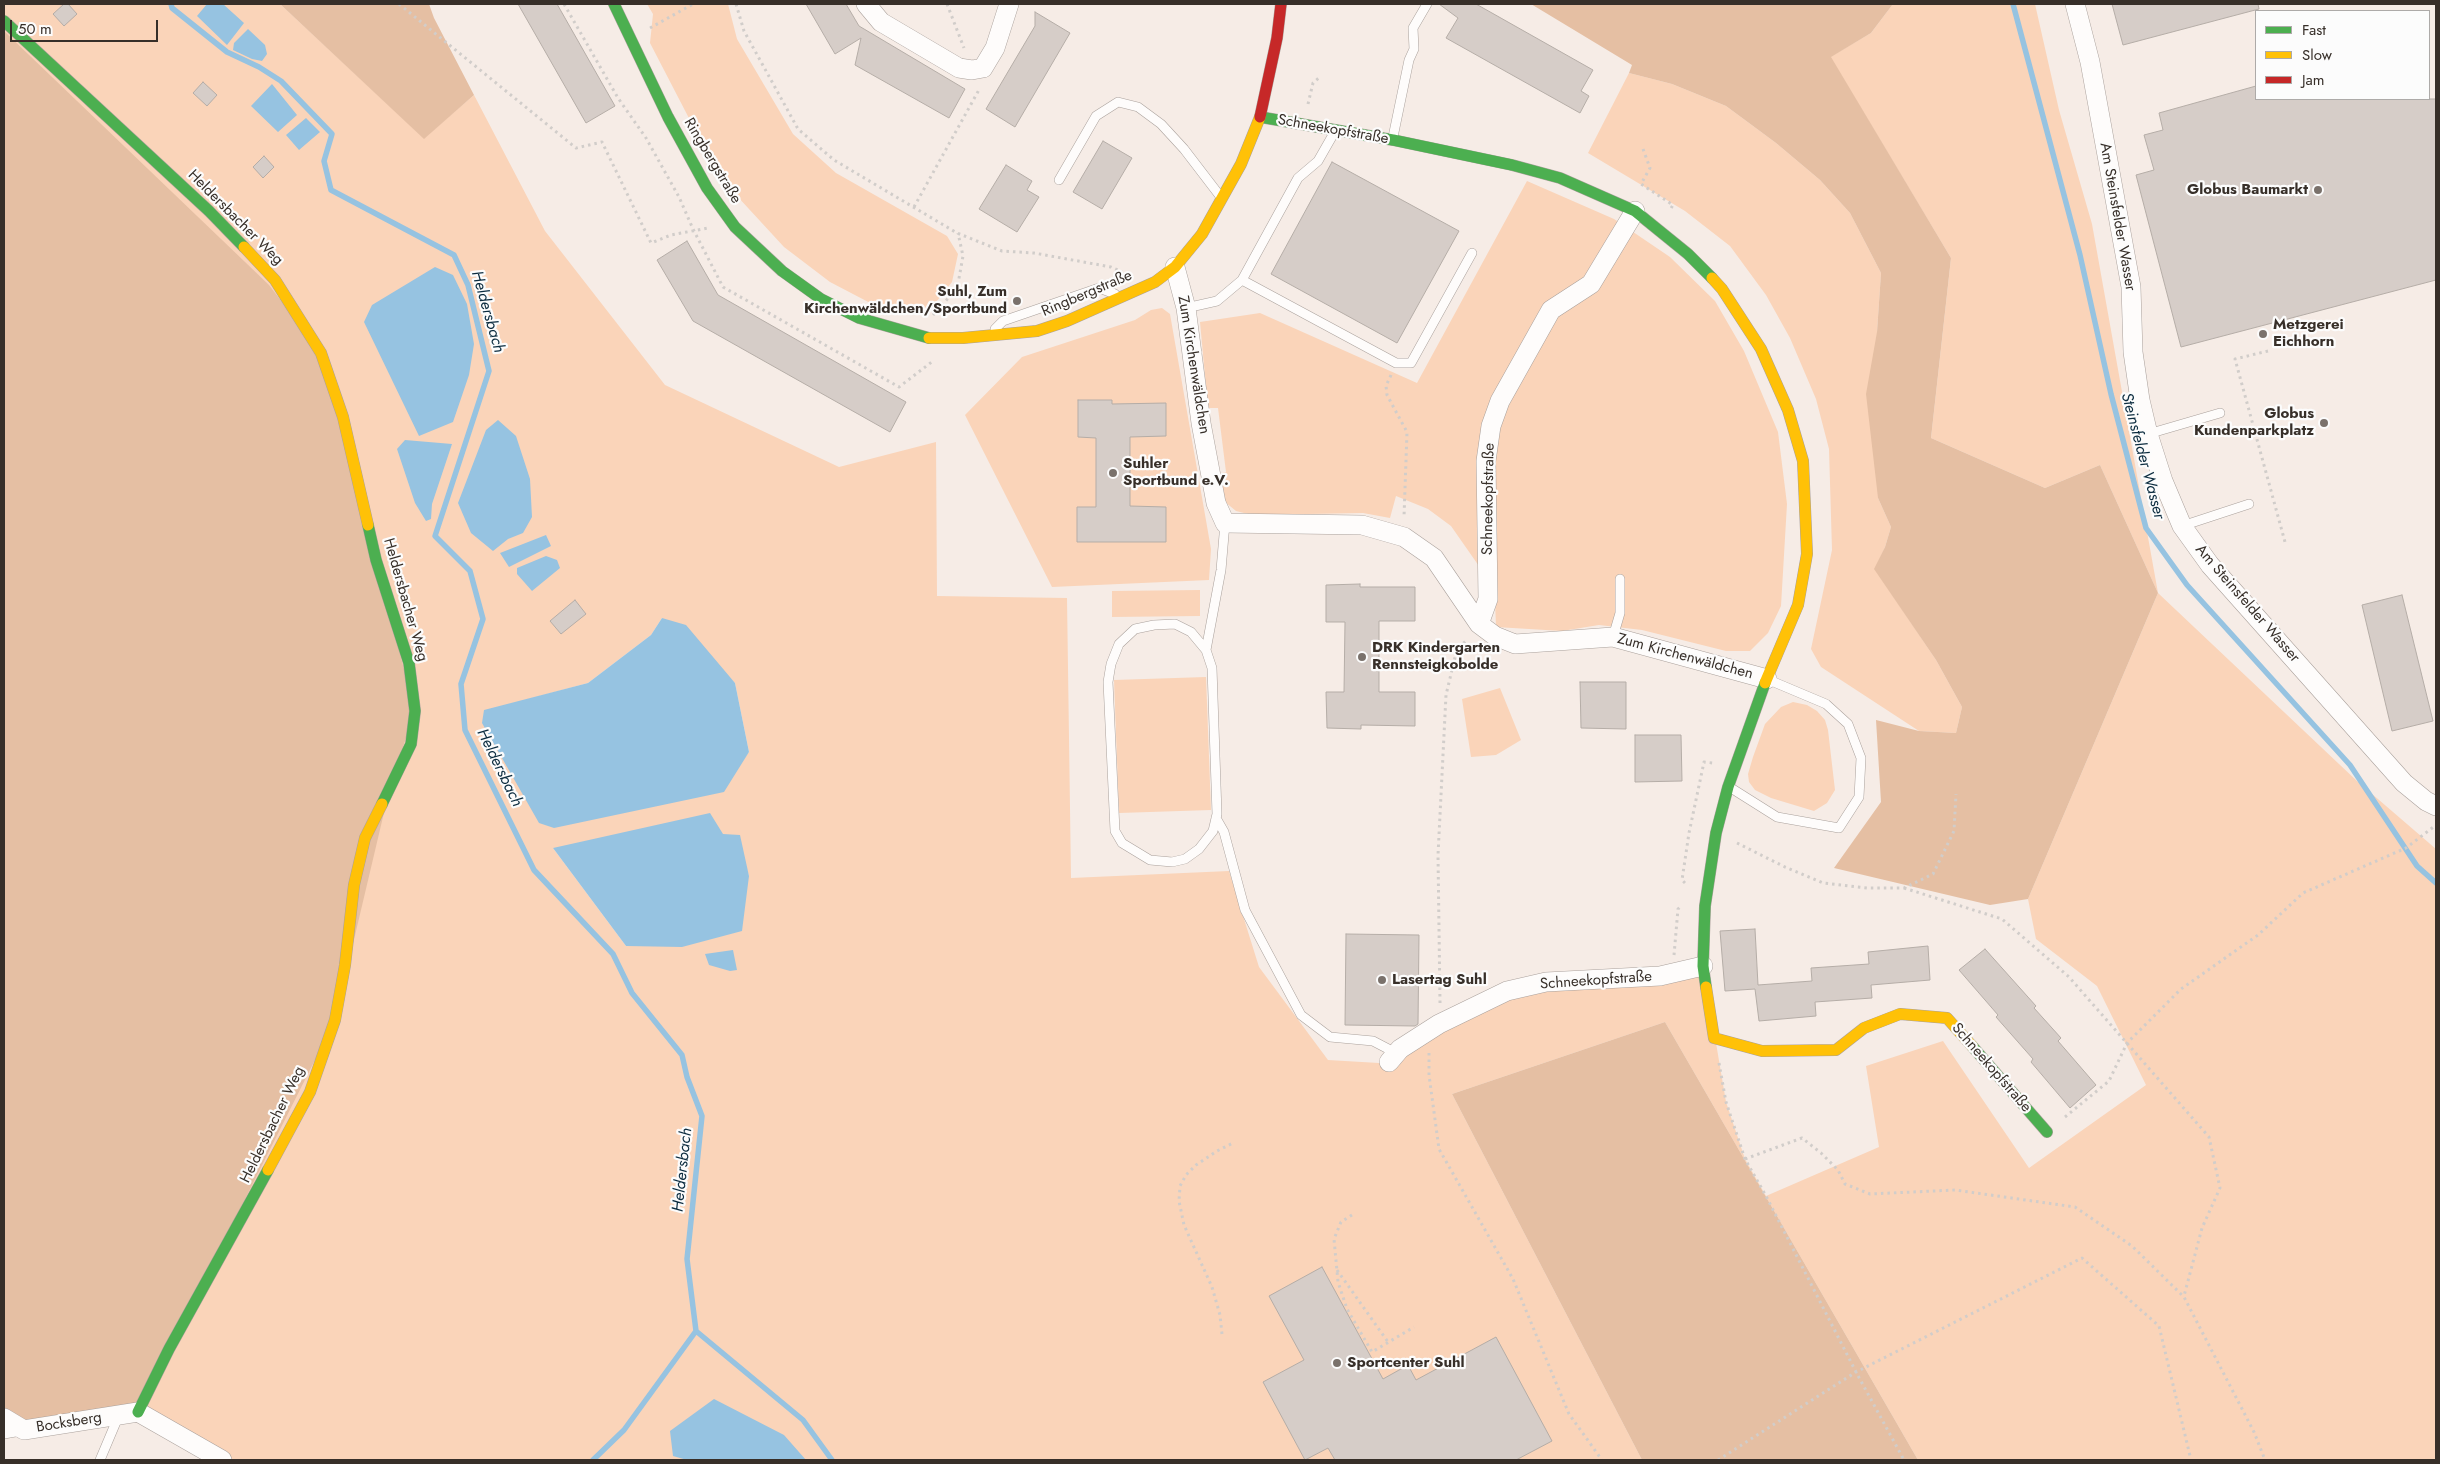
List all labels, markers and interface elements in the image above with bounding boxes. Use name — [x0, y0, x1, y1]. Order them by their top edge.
scale bar — [12, 10, 160, 42]
legend — [2255, 10, 2430, 100]
text: 50 m — [18, 18, 52, 40]
text: Fast — [2302, 19, 2326, 41]
text: Slow — [2302, 44, 2332, 66]
text: Jam — [2302, 69, 2325, 91]
street label: Schneekopfstraße — [1276, 111, 1390, 149]
street label: Ringbergstraße — [679, 115, 745, 207]
street label: Am Steinsfelder Wasser — [2095, 141, 2139, 293]
street label: Heldersbacher Weg — [184, 167, 286, 269]
place label: Globus Baumarkt — [2187, 181, 2308, 199]
marker: Globus Baumarkt — [2312, 184, 2324, 196]
street label: Ringbergstraße — [1039, 267, 1135, 321]
water label: Heldersbach — [466, 269, 508, 355]
place label: Suhl, Zum Kirchenwäldchen/Sportbund — [804, 283, 1007, 318]
marker: Suhl, Zum Kirchenwäldchen/Sportbund — [1011, 295, 1023, 307]
street label: Zum Kirchenwäldchen — [1173, 295, 1213, 435]
place label: Metzgerei Eichhorn — [2273, 316, 2344, 351]
marker: Metzgerei Eichhorn — [2257, 328, 2269, 340]
water label: Steinsfelder Wasser — [2116, 391, 2168, 521]
place label: Globus Kundenparkplatz — [2194, 405, 2314, 440]
marker: Globus Kundenparkplatz — [2318, 417, 2330, 429]
street label: Schneekopfstraße — [1479, 443, 1499, 555]
place label: Suhler Sportbund e.V. — [1123, 455, 1229, 490]
marker: Suhler Sportbund e.V. — [1107, 467, 1119, 479]
street label: Heldersbacher Weg — [379, 536, 431, 664]
street label: Am Steinsfelder Wasser — [2191, 541, 2303, 667]
street label: Zum Kirchenwäldchen — [1615, 630, 1755, 684]
place label: DRK Kindergarten Rennsteigkobolde — [1372, 639, 1500, 674]
marker: DRK Kindergarten Rennsteigkobolde — [1356, 651, 1368, 663]
water label: Heldersbach — [472, 726, 526, 810]
street label: Schneekopfstraße — [1539, 968, 1653, 994]
place label: Lasertag Suhl — [1392, 971, 1487, 989]
marker: Lasertag Suhl — [1376, 974, 1388, 986]
street label: Schneekopfstraße — [1947, 1020, 2035, 1116]
street label: Heldersbacher Weg — [237, 1064, 309, 1186]
water label: Heldersbach — [669, 1127, 697, 1213]
place label: Sportcenter Suhl — [1347, 1354, 1465, 1372]
marker: Sportcenter Suhl — [1331, 1357, 1343, 1369]
street label: Bocksberg — [35, 1409, 103, 1437]

